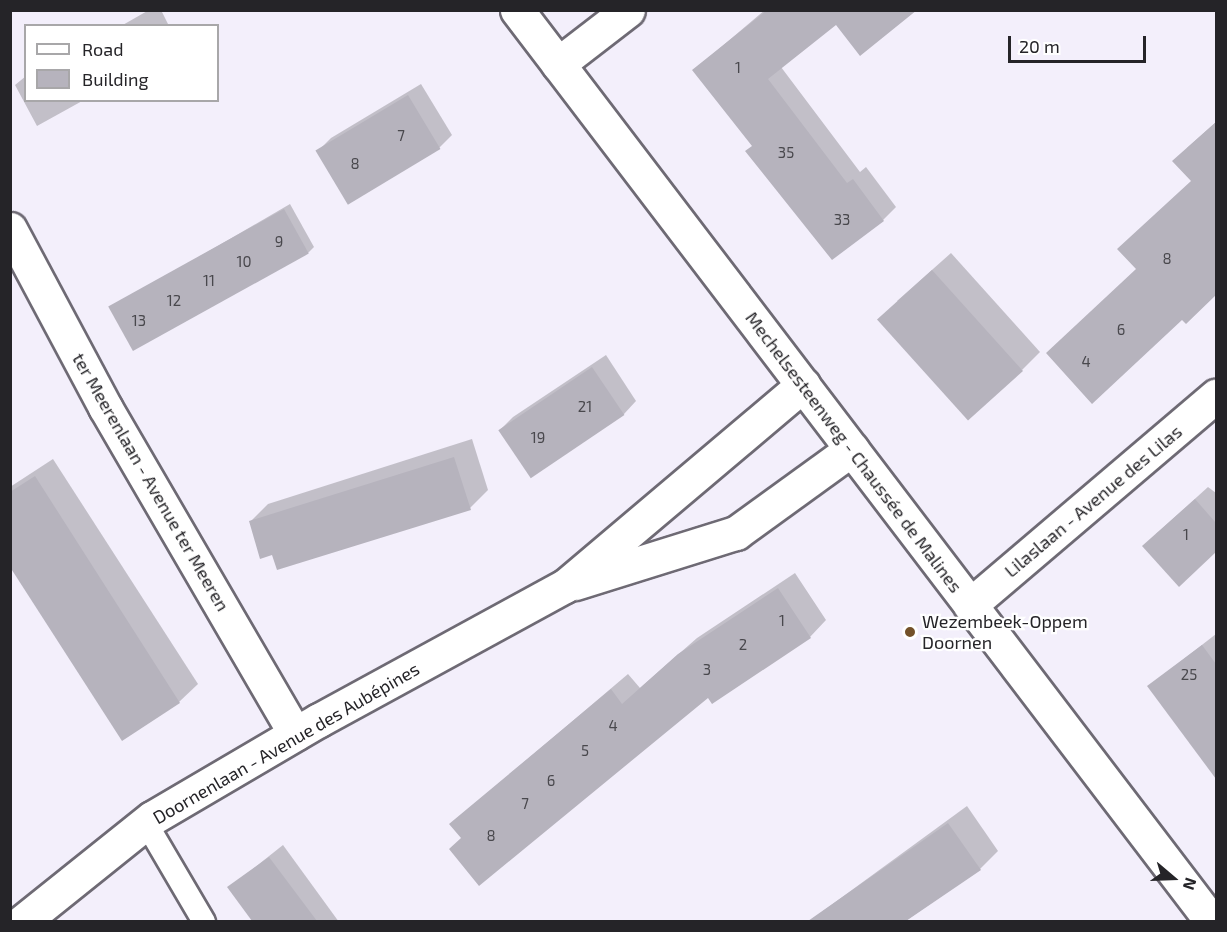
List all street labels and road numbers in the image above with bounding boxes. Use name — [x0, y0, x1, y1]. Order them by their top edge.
street label: Mechelsesteenweg - Chaussée de Malines — [741, 307, 967, 597]
street label: ter Meerenlaan - Avenue ter Meeren — [68, 348, 234, 616]
street label: Lilaslaan - Avenue des Lilas — [1000, 420, 1186, 582]
street label: Doornenlaan - Avenue des Aubépines — [149, 657, 423, 829]

